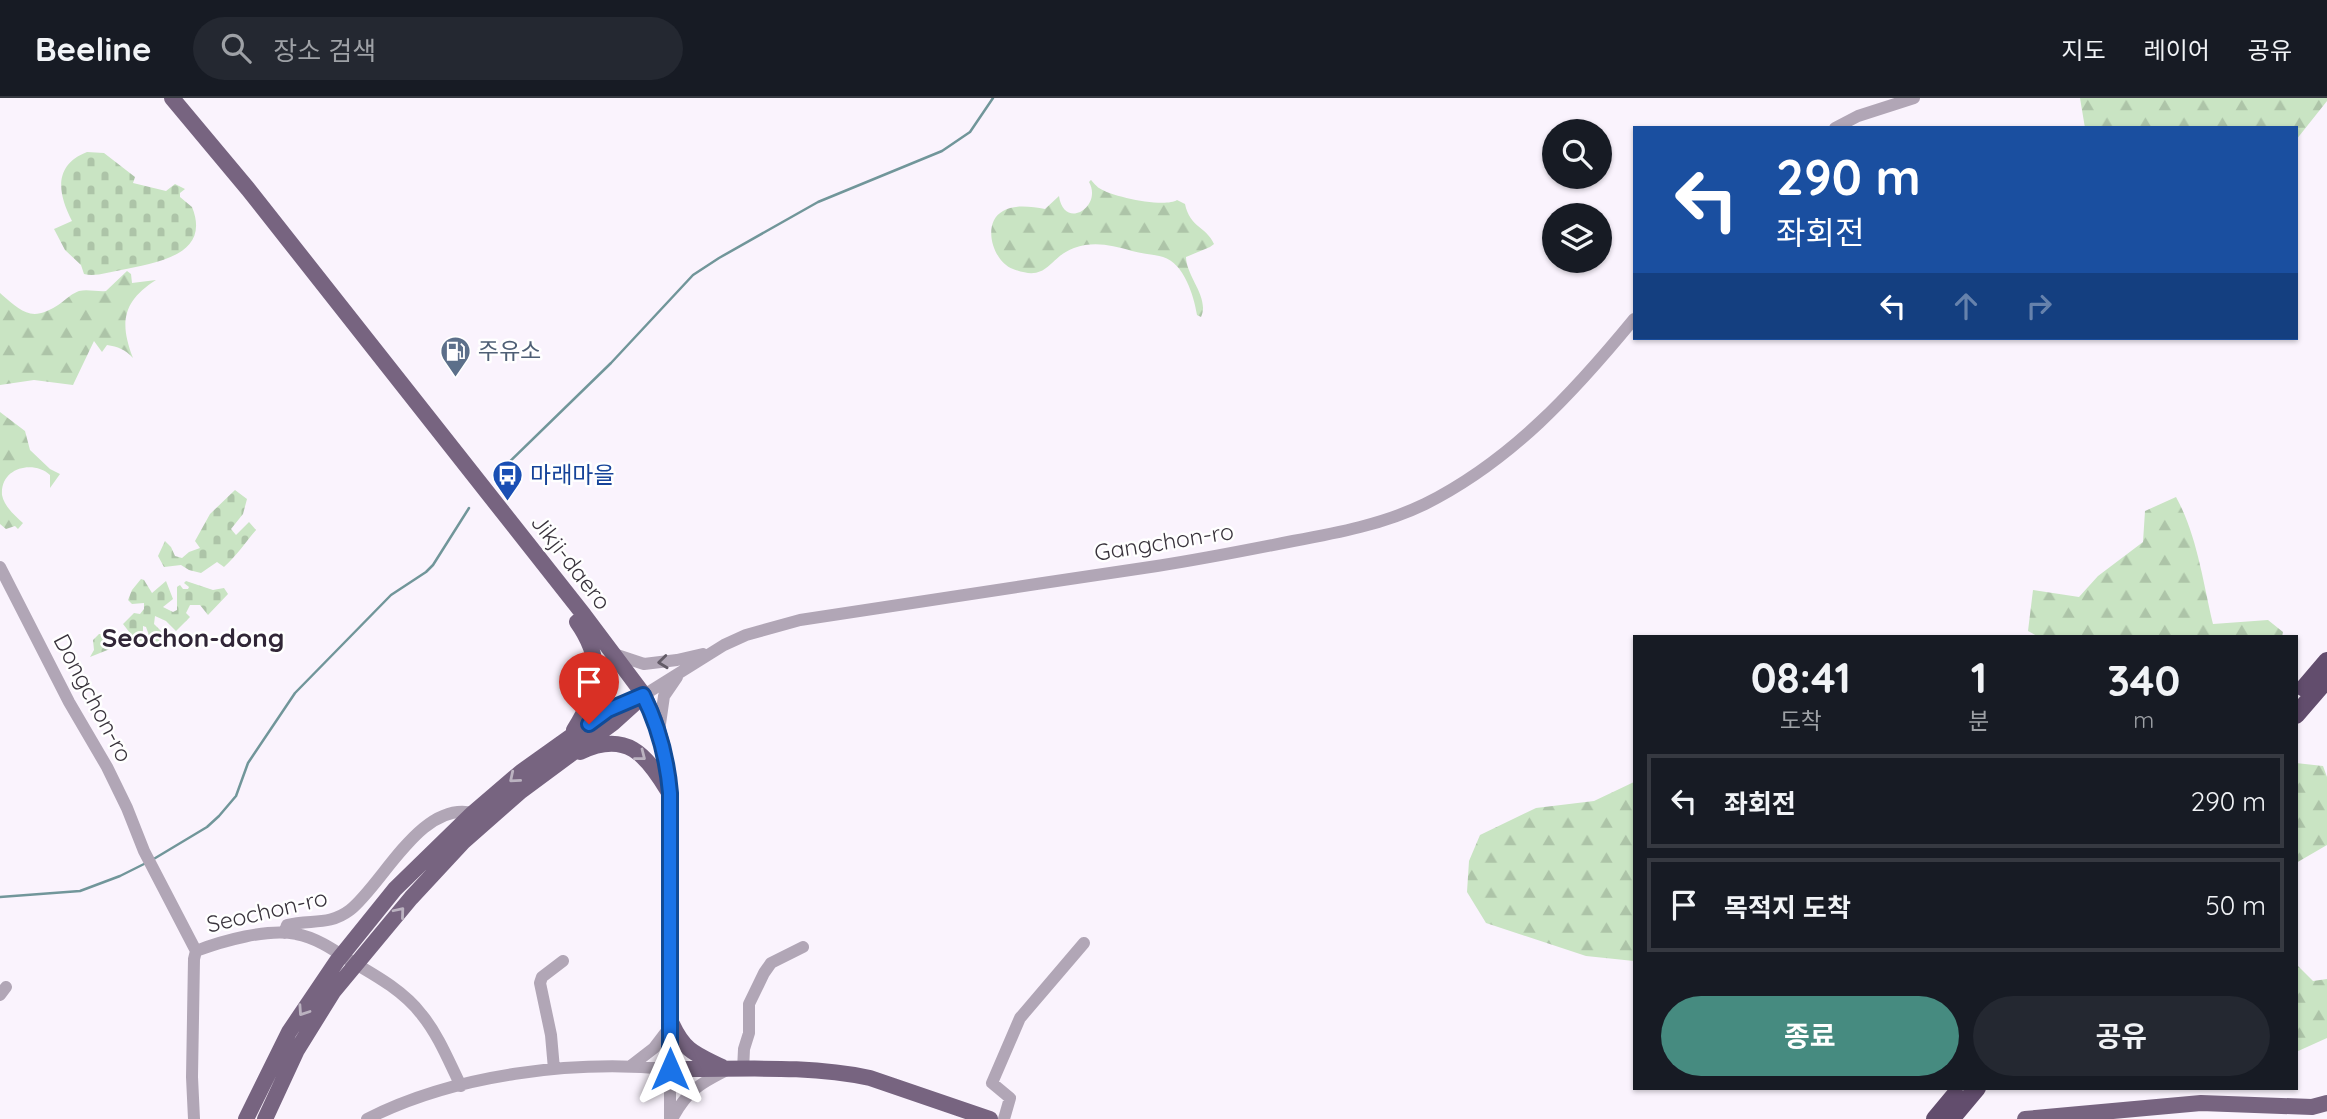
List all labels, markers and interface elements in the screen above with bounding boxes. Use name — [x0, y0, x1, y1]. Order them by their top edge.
search box — [193, 17, 683, 80]
text: Beeline — [35, 28, 151, 69]
icon: search — [217, 29, 255, 67]
text: 장소 검색 — [273, 34, 376, 67]
text: 지도 — [2061, 35, 2106, 65]
text: 레이어 — [2144, 35, 2210, 65]
text: 공유 — [2248, 35, 2292, 65]
map controls — [1542, 119, 1612, 273]
button: search — [1542, 119, 1612, 189]
text: 290 m — [1776, 146, 1921, 207]
icon: left — [1661, 154, 1752, 245]
button: layers — [1542, 203, 1612, 273]
text: 좌회전 — [1776, 212, 1864, 252]
icon: left — [1874, 287, 1912, 325]
icon: ahead — [1947, 287, 1985, 325]
icon: right — [2020, 287, 2058, 325]
fuel station icon: 주유소 — [438, 334, 472, 378]
place label: 주유소 — [478, 336, 541, 365]
bus stop icon: 마래마을 — [490, 458, 524, 502]
place label: 마래마을 — [530, 460, 615, 489]
street label: Jikji-daero — [525, 508, 618, 615]
street label: Gangchon-ro — [1092, 516, 1236, 567]
district label: Seochon-dong — [102, 621, 284, 654]
street label: Dongchon-ro — [47, 629, 139, 767]
text: 08:41 — [1751, 651, 1851, 704]
text: 1 — [1971, 651, 1987, 704]
pin — [559, 652, 619, 724]
one-way arrow — [657, 654, 668, 669]
text: 340 — [2107, 654, 2180, 707]
icon: arrive — [570, 663, 608, 701]
text: m — [2133, 705, 2154, 734]
text: 도착 — [1780, 706, 1822, 735]
text: 분 — [1968, 706, 1990, 735]
one-way arrow — [633, 748, 645, 760]
one-way arrow — [509, 770, 522, 782]
icon: left — [1665, 782, 1703, 820]
text: 290 m — [2191, 785, 2266, 818]
text: 좌회전 — [1724, 787, 1796, 820]
street label: Seochon-ro — [204, 883, 330, 938]
icon: arrive — [1665, 886, 1703, 924]
text: 50 m — [2206, 889, 2266, 922]
text: 목적지 도착 — [1724, 891, 1851, 924]
one-way arrow — [392, 907, 404, 920]
button: 종료 — [1661, 996, 1959, 1076]
button: 공유 — [1973, 996, 2270, 1076]
one-way arrow — [298, 1004, 311, 1017]
position arrow — [633, 1032, 707, 1106]

